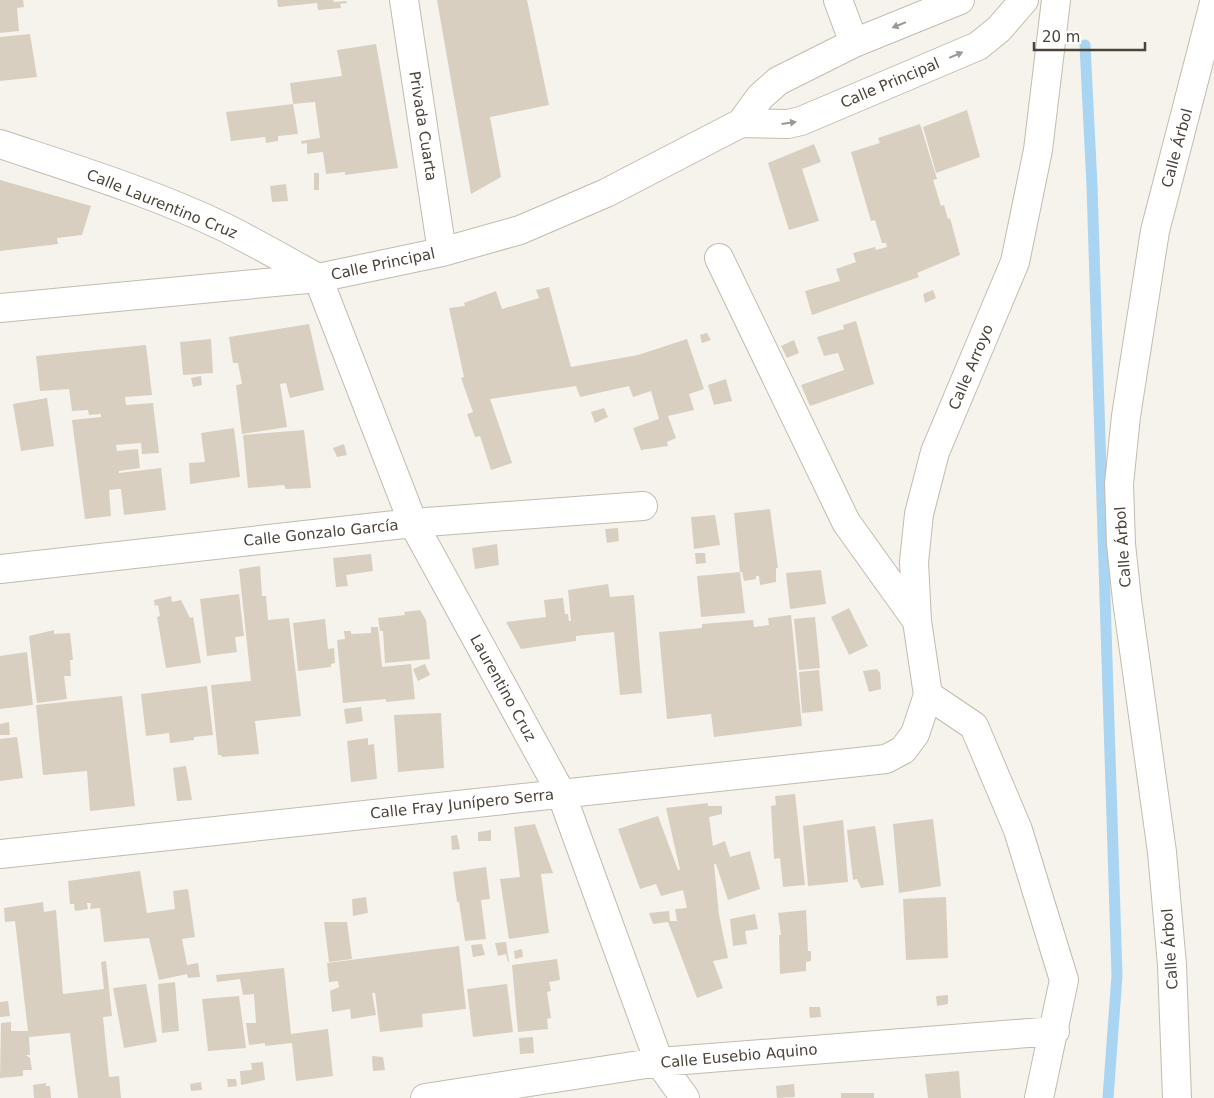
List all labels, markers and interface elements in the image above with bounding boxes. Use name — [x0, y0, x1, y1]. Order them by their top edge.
scale bar — [1034, 20, 1145, 52]
one-way arrow — [891, 21, 906, 29]
text: 20 m — [1042, 28, 1080, 46]
one-way arrow — [949, 51, 963, 59]
street label: Calle Principal — [838, 54, 942, 112]
street label: Privada Cuarta — [405, 70, 441, 182]
street label: Calle Árbol — [1157, 106, 1196, 190]
one-way arrow — [782, 119, 798, 127]
street label: Calle Laurentino Cruz — [84, 165, 240, 243]
street label: Calle Principal — [329, 244, 437, 284]
street label: Calle Arroyo — [945, 321, 997, 413]
street label: Calle Árbol — [1110, 506, 1135, 588]
street label: Calle Gonzalo García — [243, 516, 399, 550]
street label: Laurentino Cruz — [466, 632, 540, 745]
street label: Calle Fray Junípero Serra — [369, 785, 555, 823]
street label: Calle Árbol — [1157, 908, 1182, 990]
street label: Calle Eusebio Aquino — [660, 1040, 818, 1072]

